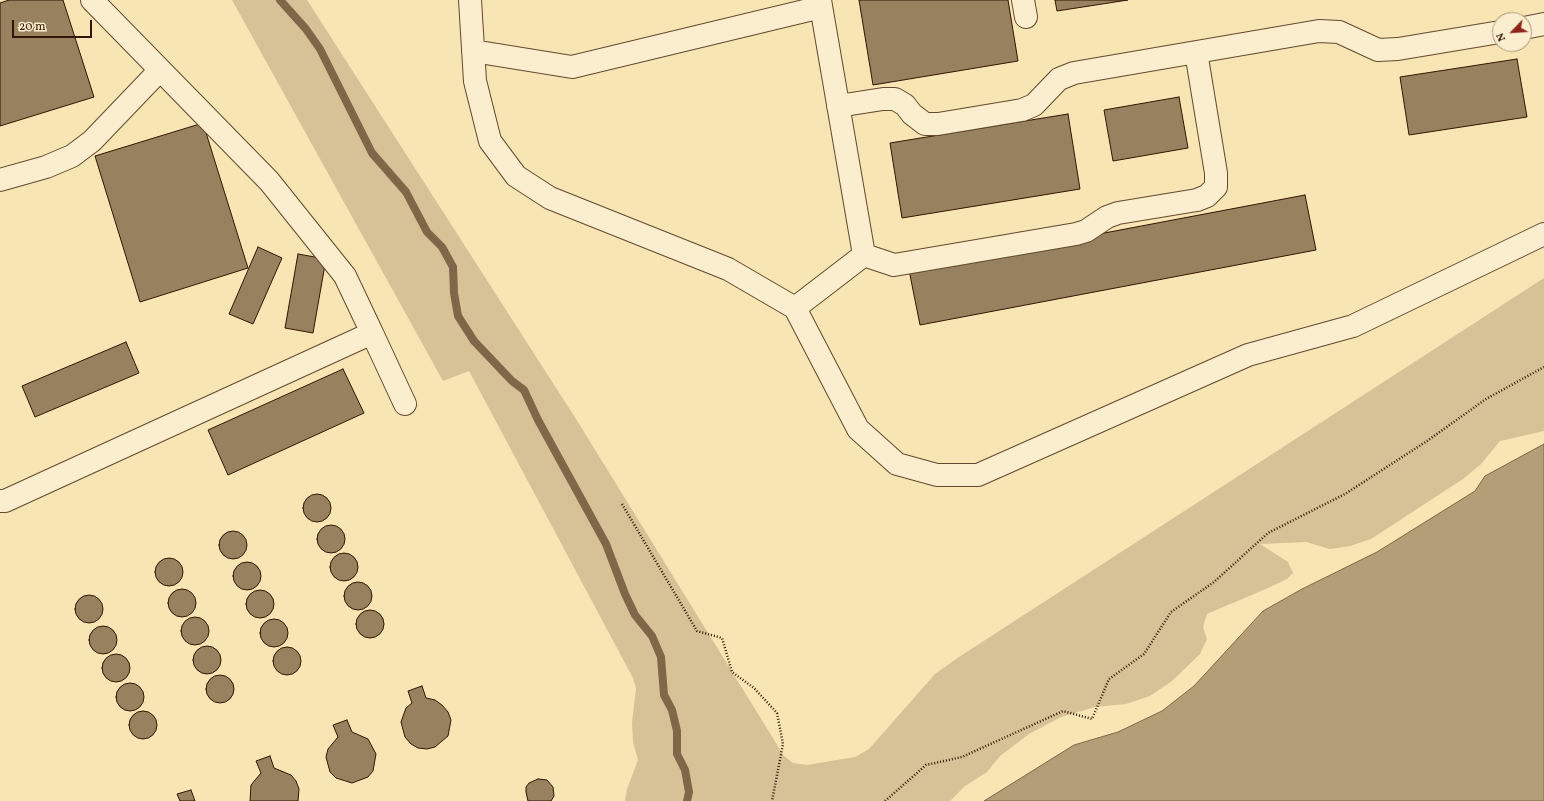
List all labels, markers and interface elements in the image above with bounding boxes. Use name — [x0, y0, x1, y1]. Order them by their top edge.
scale bar — [14, 12, 94, 38]
north arrow — [1492, 12, 1532, 52]
text: 20 m — [19, 19, 46, 35]
text: N — [1493, 30, 1510, 44]

